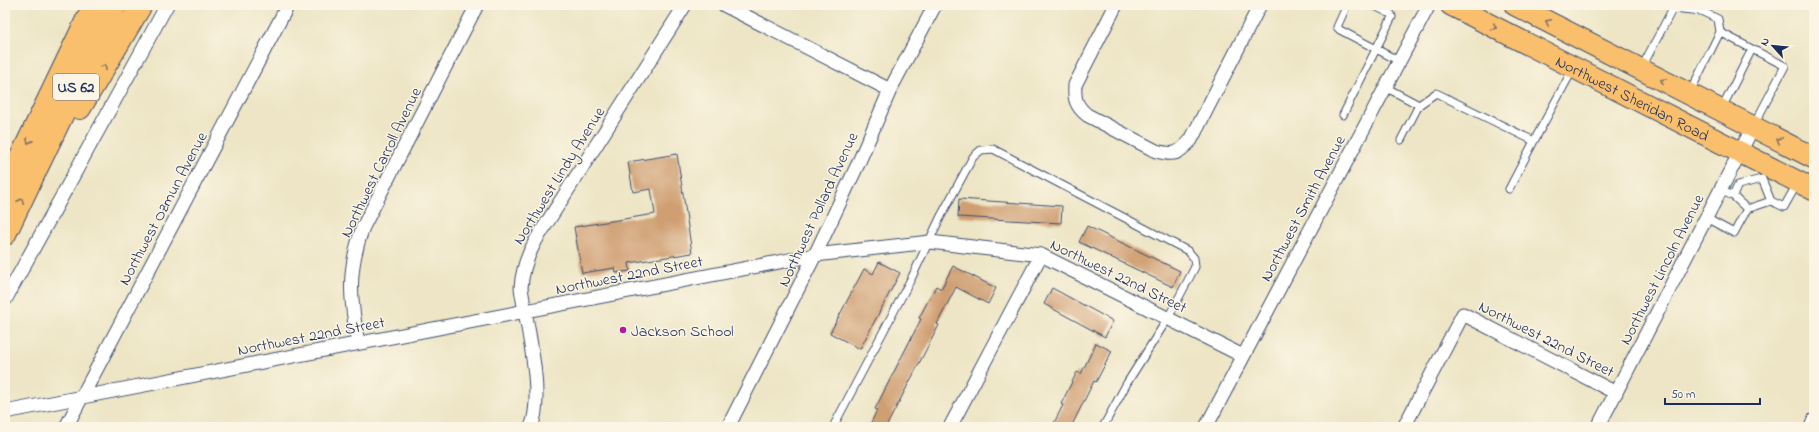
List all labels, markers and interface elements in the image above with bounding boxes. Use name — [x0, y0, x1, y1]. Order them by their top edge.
one-way arrow — [1544, 19, 1552, 26]
one-way arrow — [1490, 22, 1497, 30]
north arrow — [1753, 26, 1793, 66]
text: N — [1756, 35, 1774, 49]
street label: Northwest Sheridan Road — [1551, 50, 1713, 149]
one-way arrow — [100, 64, 107, 71]
road number: US 62 — [53, 74, 99, 100]
one-way arrow — [1660, 78, 1668, 86]
street label: Northwest Carroll Avenue — [335, 83, 429, 242]
street label: Northwest Lindy Avenue — [507, 102, 612, 250]
street label: Northwest Ozmun Avenue — [113, 127, 215, 290]
street label: Northwest Pollard Avenue — [772, 128, 866, 291]
street label: Northwest Smith Avenue — [1255, 131, 1353, 286]
one-way arrow — [26, 137, 34, 144]
one-way arrow — [1776, 137, 1784, 145]
street label: Northwest Lincoln Avenue — [1614, 190, 1712, 349]
one-way arrow — [16, 198, 24, 206]
street label: Northwest 22nd Street — [1046, 233, 1191, 321]
street label: Northwest 22nd Street — [554, 250, 706, 302]
street label: Northwest 22nd Street — [1474, 295, 1619, 385]
street label: Northwest 22nd Street — [236, 311, 388, 363]
place label: Jackson School — [631, 320, 734, 344]
marker: Jackson School — [618, 325, 628, 335]
scale bar — [1665, 380, 1760, 406]
text: 50 m — [1671, 386, 1695, 404]

